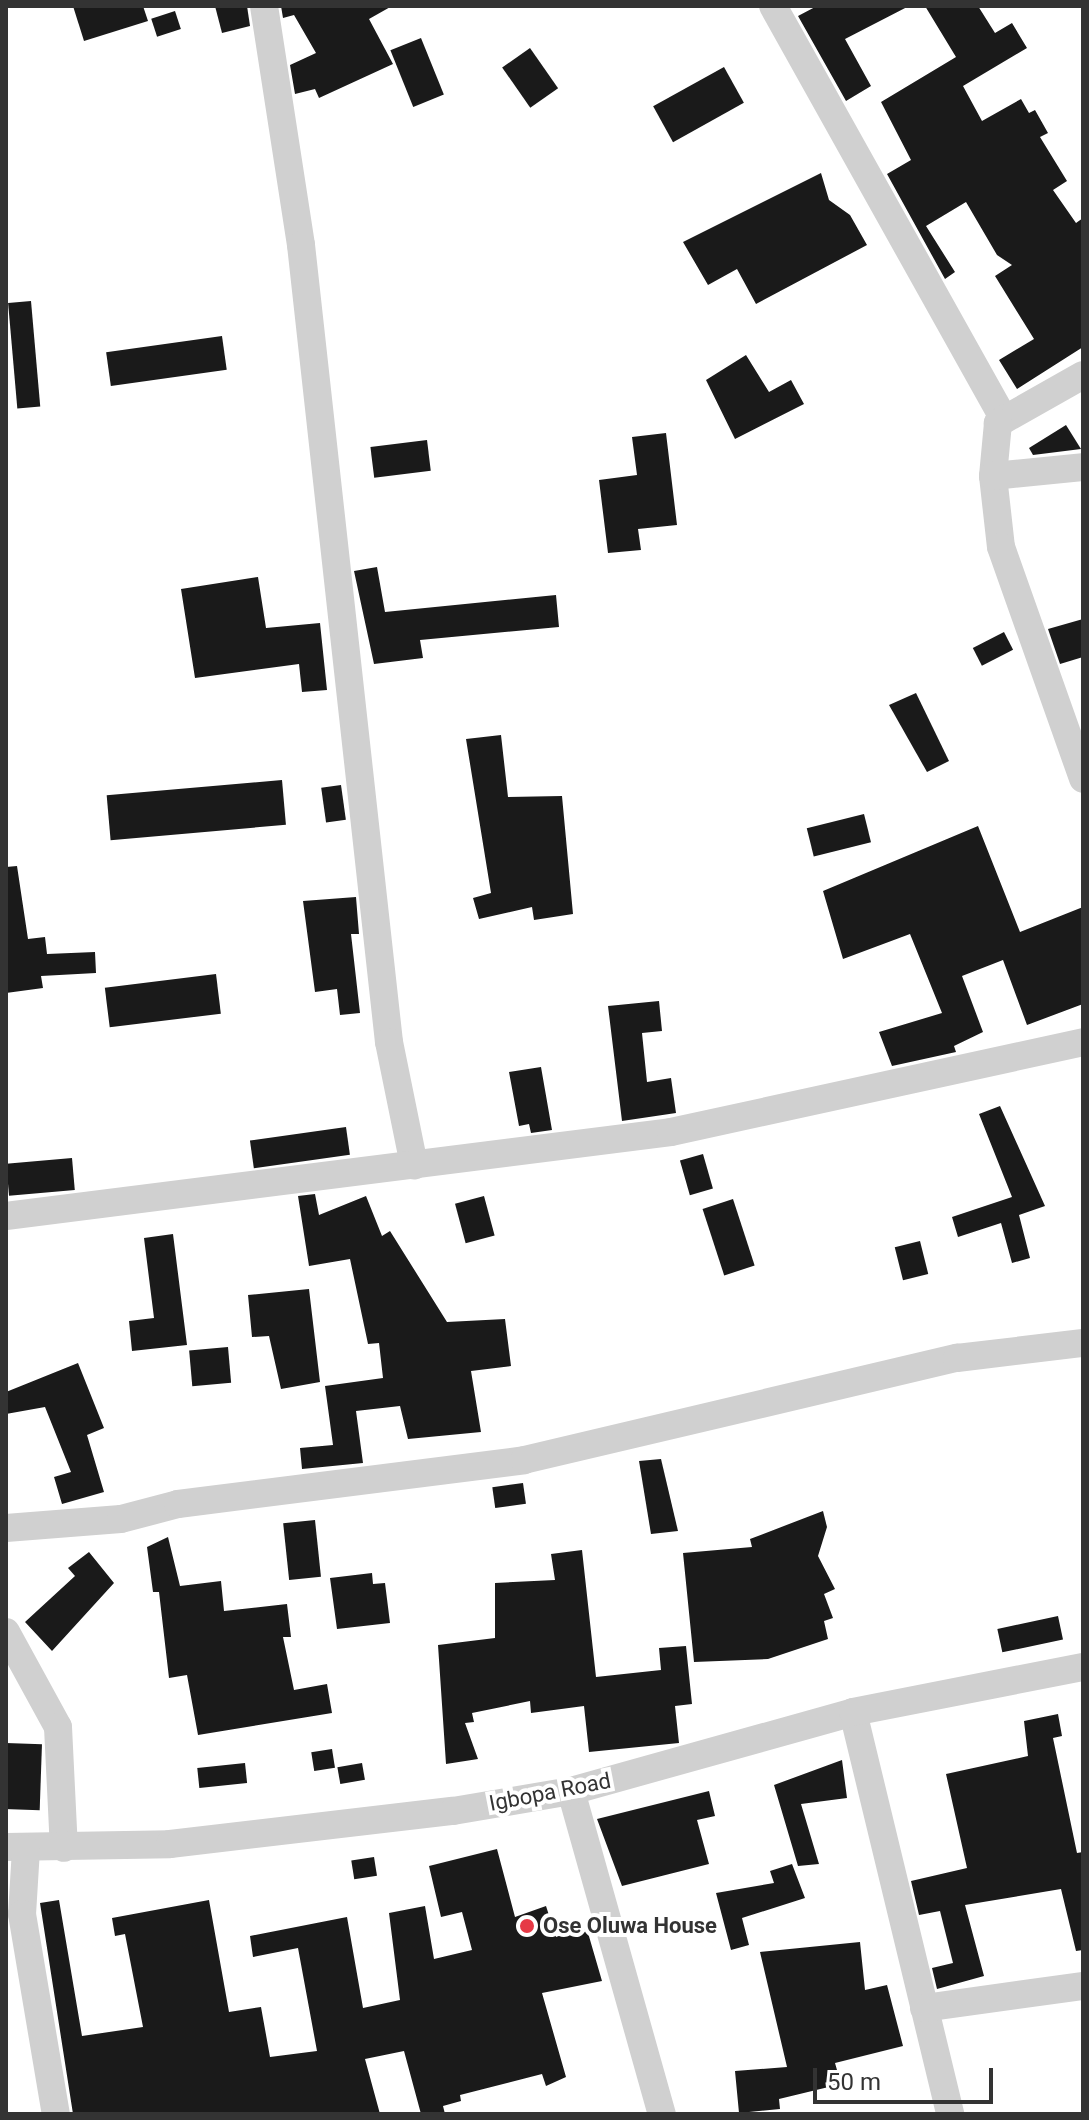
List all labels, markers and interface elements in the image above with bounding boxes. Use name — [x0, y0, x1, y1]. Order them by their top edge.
street label: Igbopa Road — [487, 1767, 613, 1817]
place label: Ose Oluwa House — [543, 1913, 717, 1939]
marker: Ose Oluwa House — [518, 1917, 536, 1935]
scale bar — [817, 2052, 997, 2102]
text: 50 m — [827, 2068, 881, 2096]

